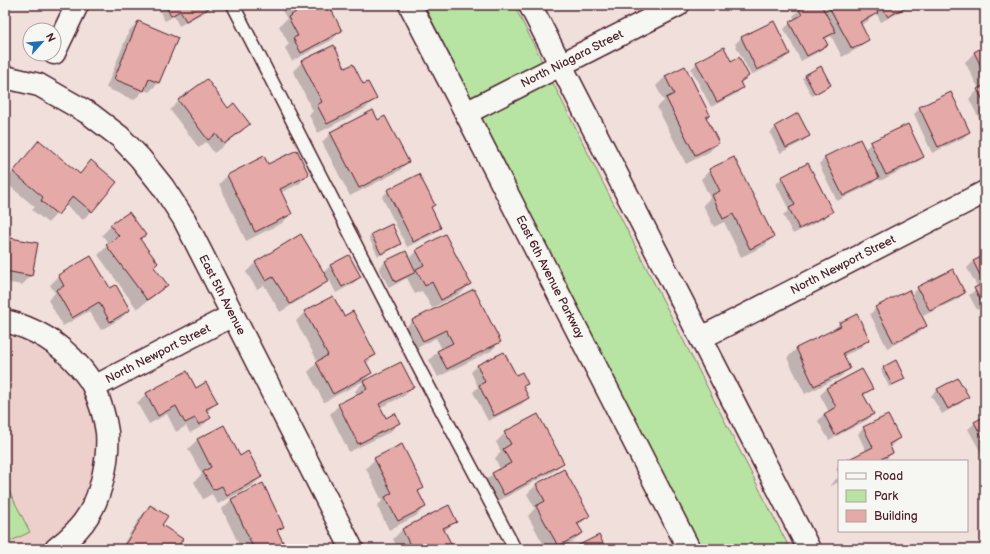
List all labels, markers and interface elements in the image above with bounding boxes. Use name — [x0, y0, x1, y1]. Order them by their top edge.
north arrow — [22, 22, 62, 62]
street label: North Niagara Street — [518, 27, 626, 91]
text: N — [43, 31, 58, 44]
street label: East 6th Avenue Parkway — [512, 213, 588, 342]
street label: North Newport Street — [788, 232, 898, 298]
street label: East 5th Avenue — [195, 252, 249, 338]
street label: North Newport Street — [103, 321, 213, 387]
legend — [838, 460, 968, 532]
text: Road — [874, 469, 903, 484]
text: Park — [874, 489, 898, 504]
text: Building — [874, 509, 918, 524]

